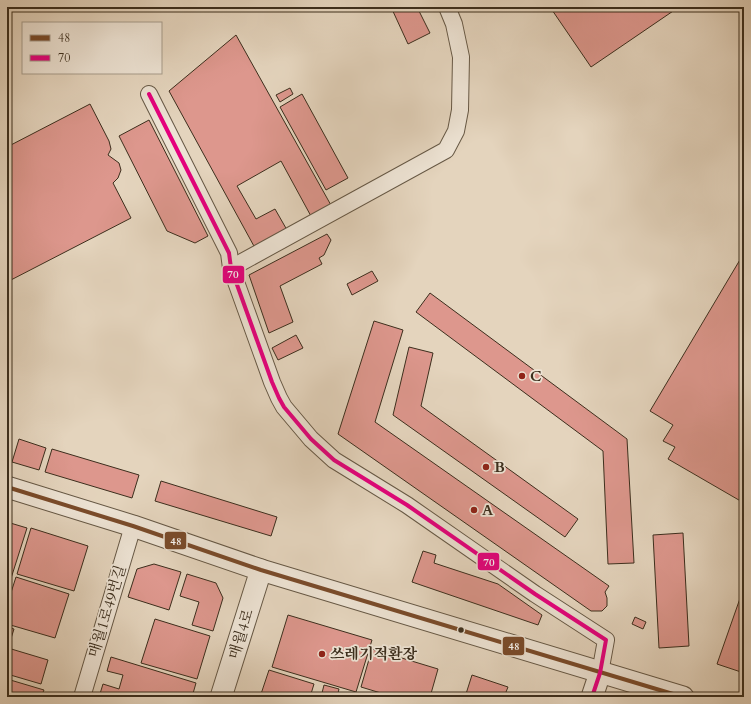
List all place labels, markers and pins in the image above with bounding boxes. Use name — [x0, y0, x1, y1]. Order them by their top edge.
place label: C — [530, 366, 542, 386]
marker: C — [517, 371, 527, 381]
place label: B — [494, 457, 505, 477]
marker: B — [481, 462, 491, 472]
place label: A — [482, 500, 494, 520]
marker: A — [469, 505, 479, 515]
unlabelled marker — [456, 625, 466, 635]
place label: 쓰레기적환장 — [330, 644, 417, 664]
marker: 쓰레기적환장 — [317, 649, 327, 659]

